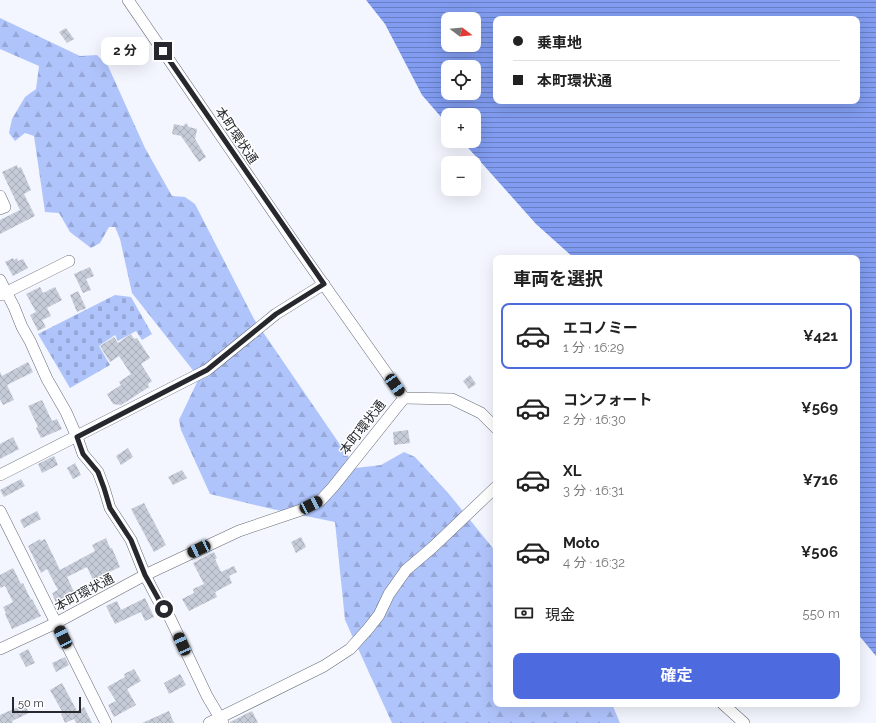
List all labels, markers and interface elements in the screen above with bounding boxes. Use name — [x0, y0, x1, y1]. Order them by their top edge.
north arrow — [441, 12, 481, 52]
map controls — [441, 12, 481, 196]
text: 乗車地 — [537, 34, 582, 52]
callout: 2 分 — [101, 37, 149, 65]
route end — [154, 42, 172, 60]
text: 2 分 — [113, 43, 137, 58]
button: locate — [441, 60, 481, 100]
text: 本町環状通 — [537, 72, 612, 90]
street label: 本町環状通 — [212, 104, 261, 166]
button: + — [441, 108, 481, 148]
button: − — [441, 156, 481, 196]
text: 車両を選択 — [513, 268, 603, 289]
icon: car — [515, 318, 551, 354]
text: エコノミー — [563, 319, 638, 337]
text: ¥421 — [803, 327, 838, 345]
text: 1 分 · 16:29 — [563, 340, 624, 355]
car — [383, 372, 407, 398]
icon: car — [515, 390, 551, 426]
text: コンフォート — [563, 391, 653, 409]
street label: 本町環状通 — [336, 397, 388, 458]
text: ¥569 — [801, 399, 838, 417]
text: 2 分 · 16:30 — [563, 412, 626, 427]
icon: car — [515, 462, 551, 498]
text: XL — [563, 462, 581, 480]
text: ¥716 — [802, 471, 838, 489]
text: 3 分 · 16:31 — [563, 483, 624, 498]
car — [298, 494, 324, 516]
icon: car — [515, 534, 551, 570]
text: Moto — [563, 534, 600, 552]
car — [186, 538, 212, 560]
text: ¥506 — [801, 543, 838, 561]
text: 4 分 · 16:32 — [563, 555, 625, 570]
street label: 本町環状通 — [52, 571, 116, 614]
route start — [155, 600, 173, 618]
icon: cash — [513, 602, 535, 624]
text: 現金 — [545, 606, 575, 624]
text: 550 m — [803, 606, 840, 621]
car — [52, 624, 74, 650]
car — [172, 631, 192, 657]
button: 確定 — [513, 653, 840, 699]
scale bar — [12, 695, 81, 714]
text: 50 m — [18, 697, 44, 710]

